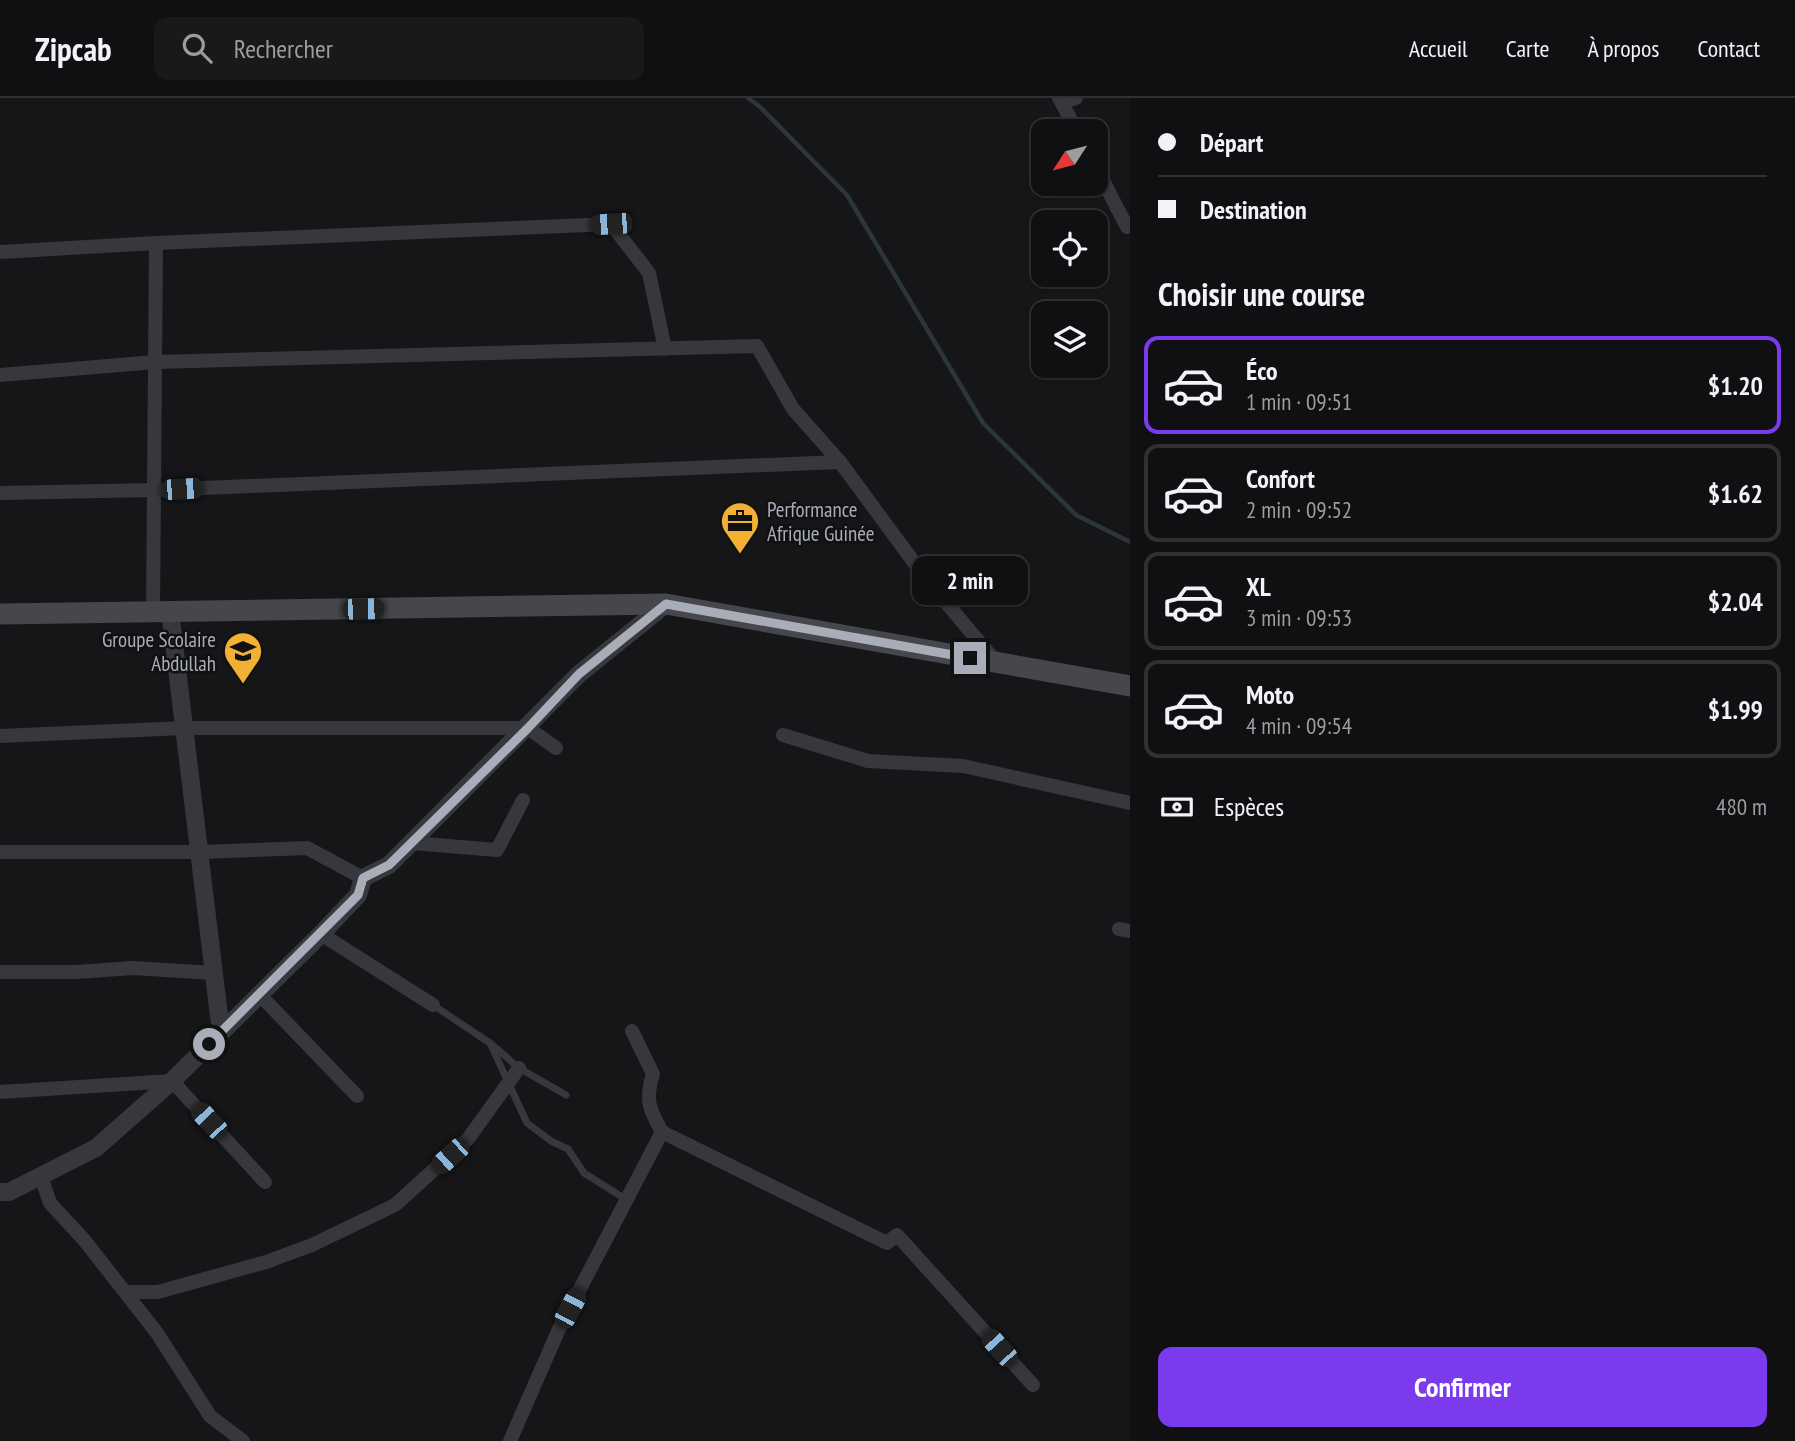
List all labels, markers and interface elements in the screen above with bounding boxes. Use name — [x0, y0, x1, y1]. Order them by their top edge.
search box — [154, 17, 644, 80]
text: Zipcab — [35, 27, 112, 70]
icon: search — [178, 29, 216, 67]
text: Rechercher — [234, 32, 333, 65]
text: Accueil — [1409, 33, 1468, 64]
text: Carte — [1506, 33, 1549, 64]
text: À propos — [1587, 33, 1659, 64]
text: Contact — [1697, 33, 1760, 64]
north arrow — [1031, 119, 1108, 196]
map controls — [1031, 119, 1108, 378]
text: Départ — [1200, 126, 1263, 159]
text: Destination — [1200, 193, 1307, 226]
button: locate — [1031, 210, 1108, 287]
car — [590, 212, 633, 236]
text: Choisir une course — [1158, 273, 1365, 315]
button: layers — [1031, 301, 1108, 378]
icon: car — [1162, 354, 1225, 417]
text: Éco — [1246, 354, 1278, 387]
text: $1.20 — [1708, 369, 1763, 402]
text: 1 min · 09:51 — [1246, 387, 1352, 416]
icon: car — [1162, 462, 1225, 525]
text: Confort — [1246, 462, 1315, 495]
car — [161, 477, 204, 501]
text: $1.62 — [1708, 477, 1763, 510]
text: 2 min · 09:52 — [1246, 495, 1352, 524]
place label: Performance Afrique Guinée — [767, 496, 874, 547]
office icon: Performance Afrique Guinée — [719, 500, 761, 555]
callout: 2 min — [912, 556, 1028, 606]
text: 2 min — [947, 566, 993, 595]
icon: car — [1162, 570, 1225, 633]
text: XL — [1246, 570, 1271, 603]
text: $2.04 — [1708, 585, 1763, 618]
car — [342, 598, 385, 620]
text: 3 min · 09:53 — [1246, 603, 1352, 632]
place label: Groupe Scolaire Abdullah — [102, 626, 216, 677]
school or university icon: Groupe Scolaire Abdullah — [222, 630, 264, 685]
route end — [954, 642, 986, 674]
icon: car — [1162, 678, 1225, 741]
text: Moto — [1246, 678, 1294, 711]
text: $1.99 — [1708, 693, 1763, 726]
text: 4 min · 09:54 — [1246, 711, 1352, 740]
icon: cash — [1158, 788, 1196, 826]
text: Espèces — [1214, 790, 1284, 823]
text: 480 m — [1716, 792, 1767, 821]
route start — [193, 1028, 225, 1060]
car — [187, 1098, 232, 1144]
car — [428, 1134, 473, 1178]
car — [551, 1285, 590, 1331]
car — [978, 1325, 1021, 1371]
button: Confirmer — [1158, 1347, 1767, 1427]

